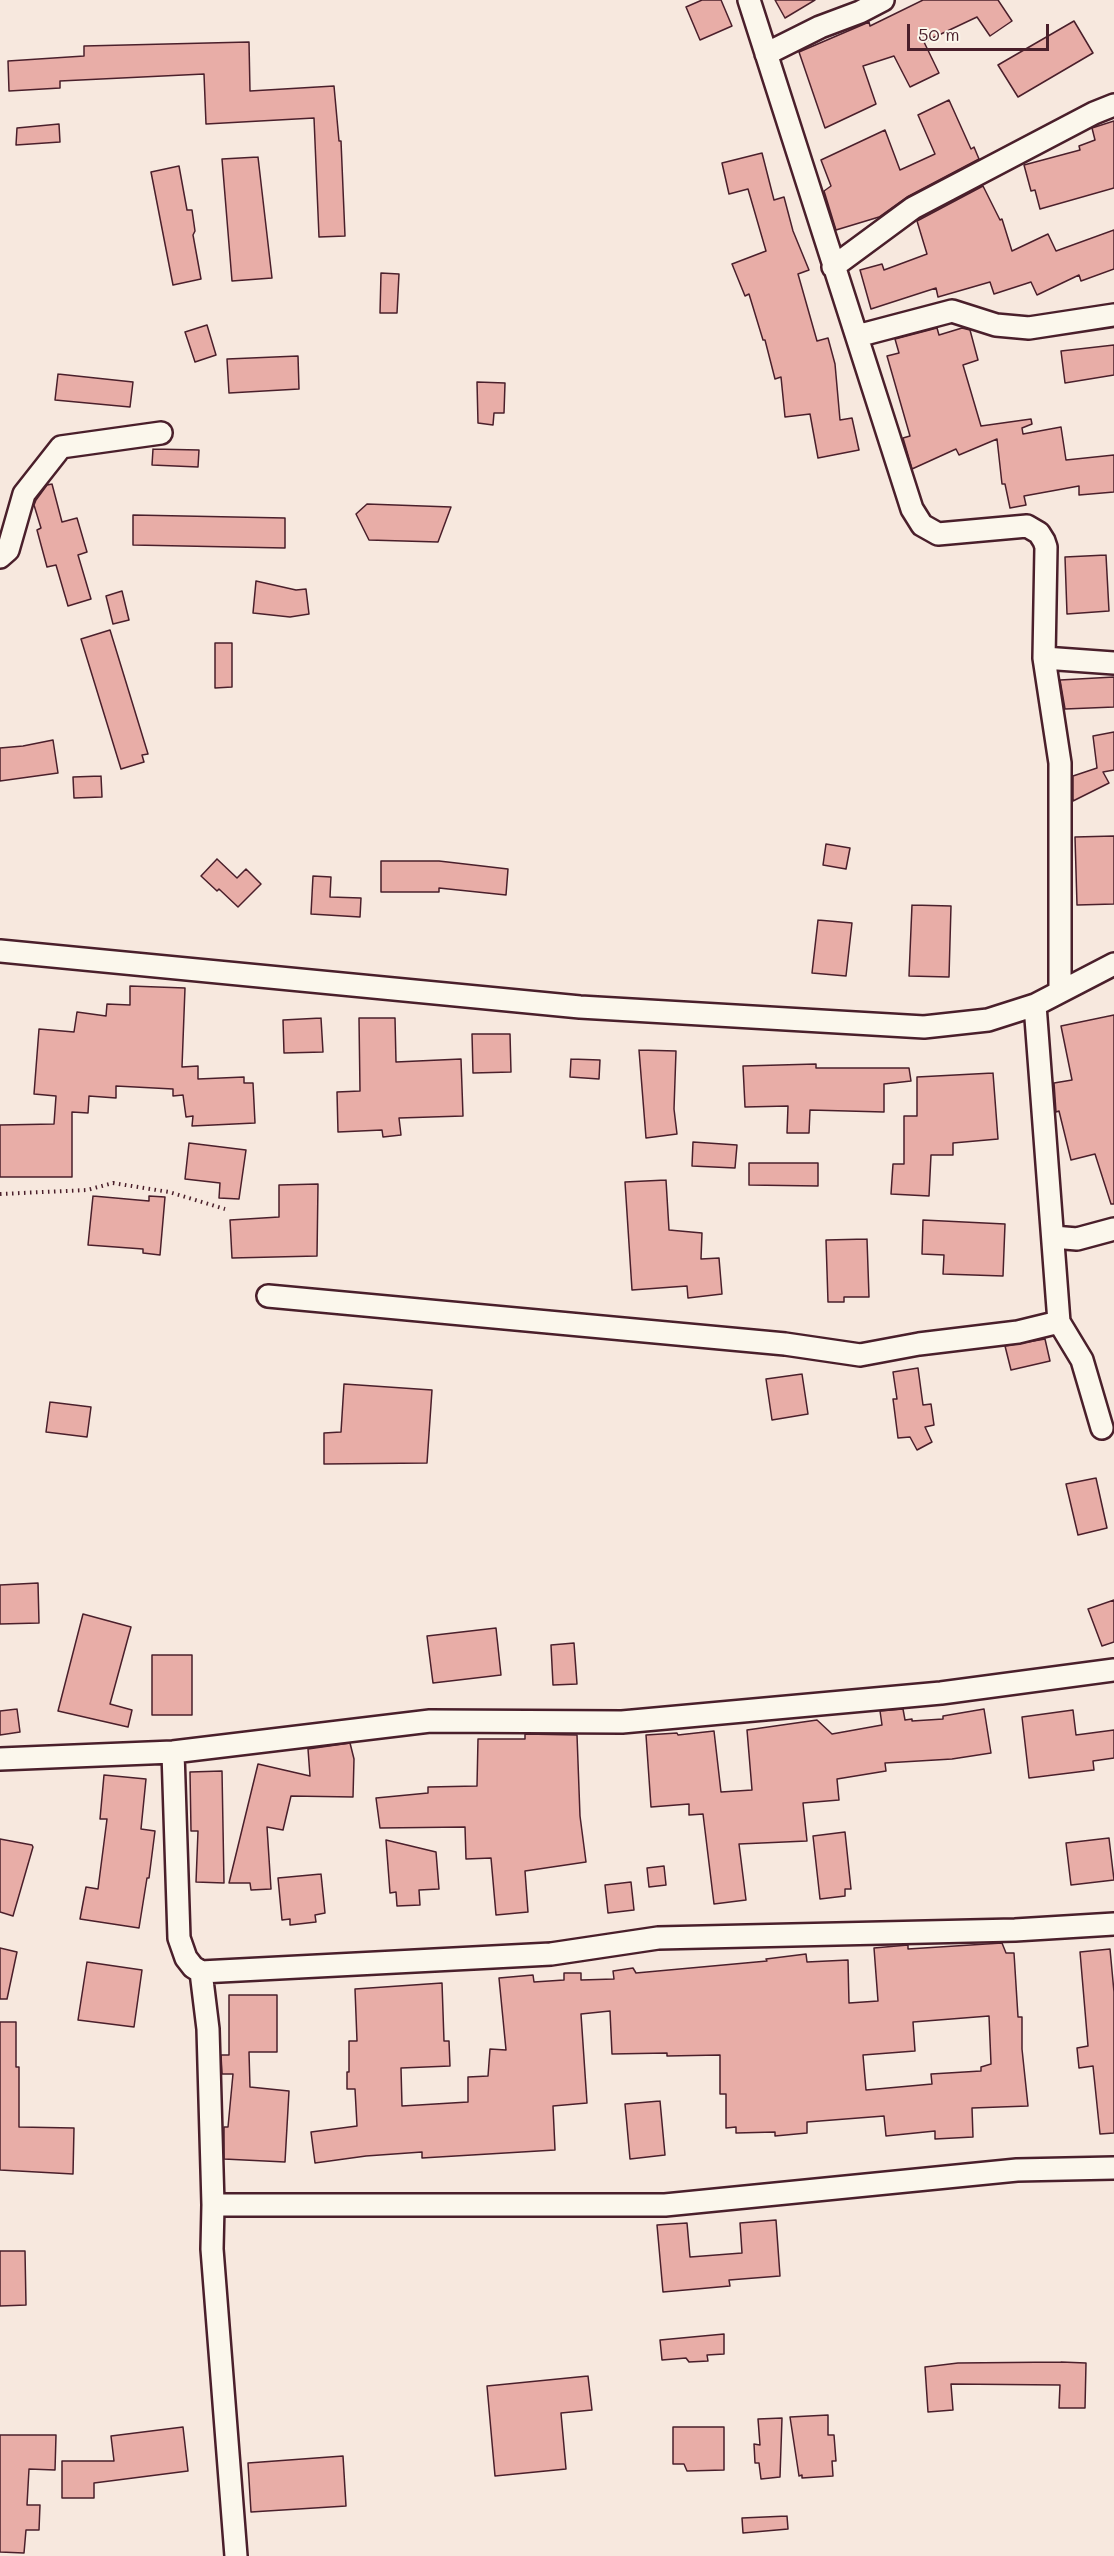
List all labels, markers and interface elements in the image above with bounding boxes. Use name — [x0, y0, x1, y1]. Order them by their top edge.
scale bar — [910, 12, 1052, 50]
text: 50 m — [918, 22, 960, 46]

